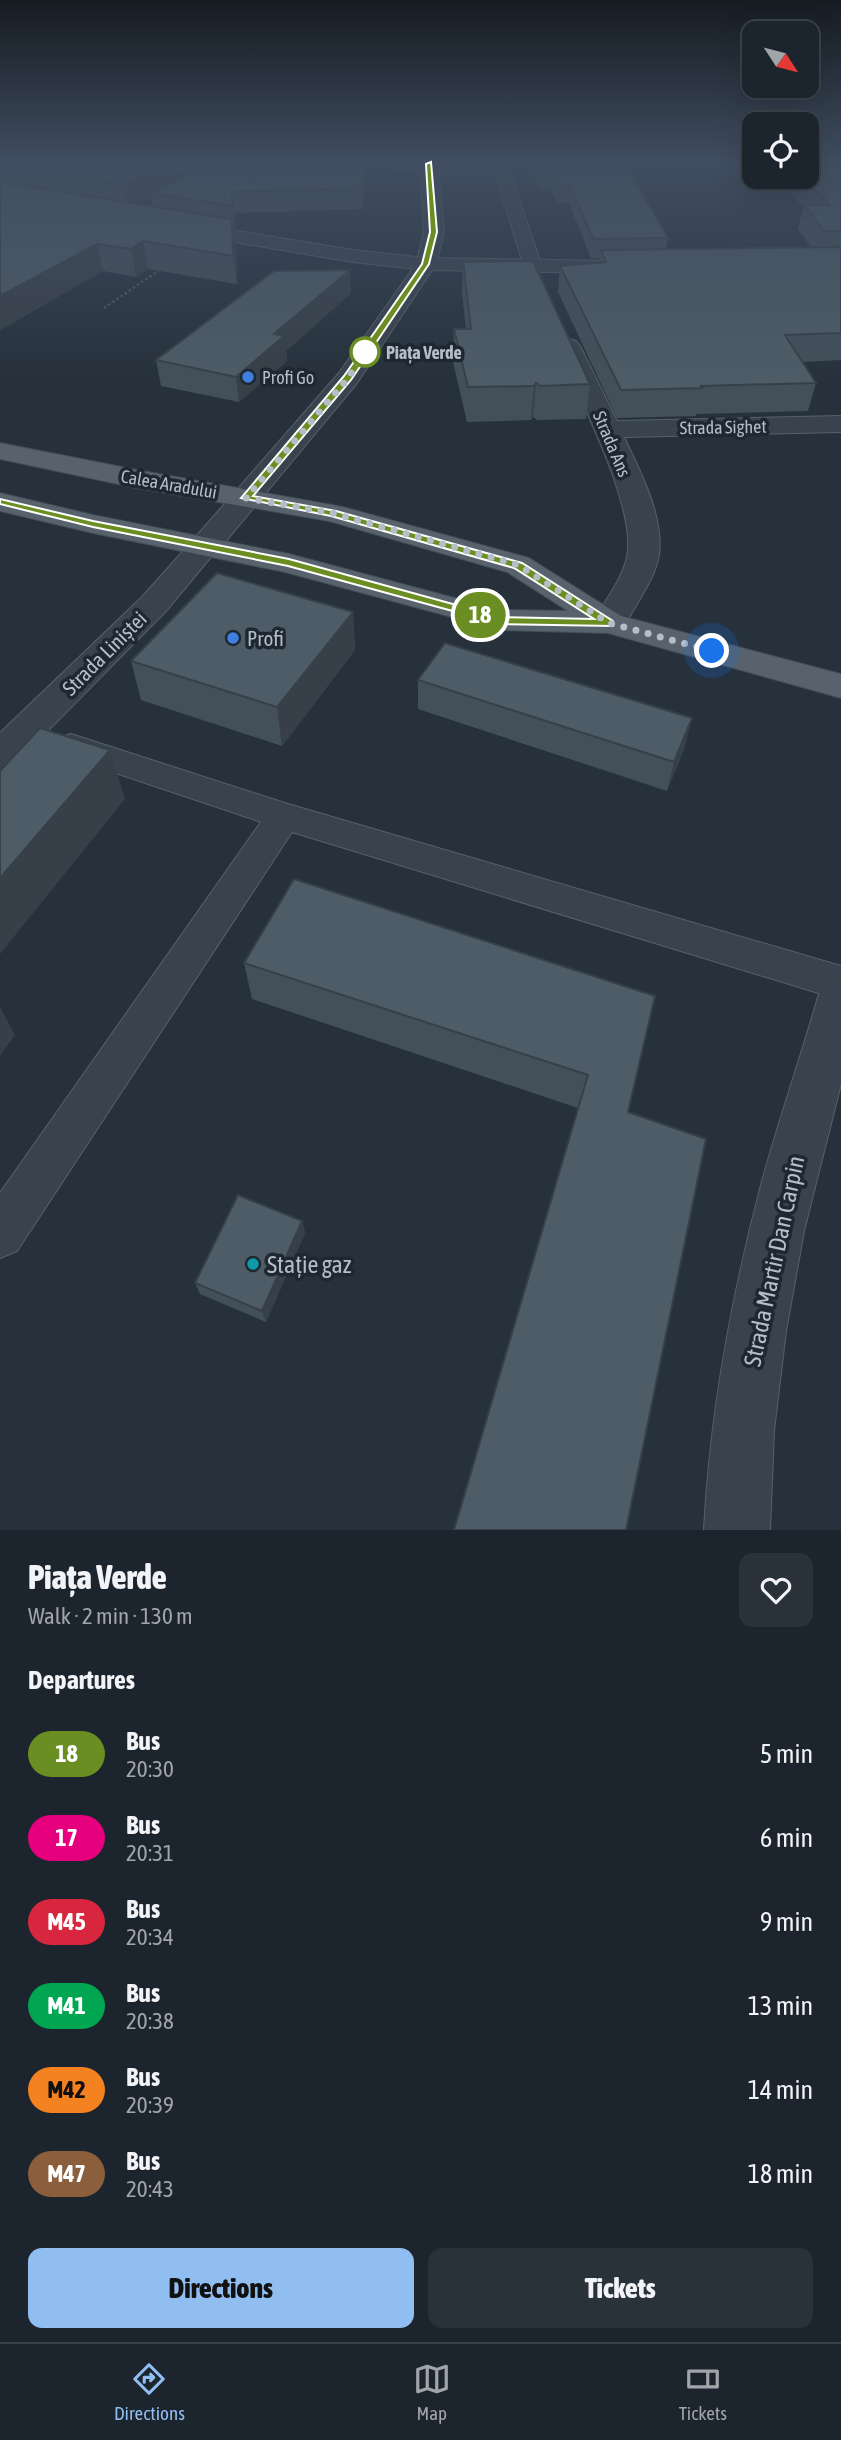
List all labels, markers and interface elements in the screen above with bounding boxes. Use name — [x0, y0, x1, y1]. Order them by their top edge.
north arrow — [742, 21, 819, 98]
map controls — [742, 21, 819, 189]
button: locate — [742, 112, 819, 189]
marker: Piața Verde — [350, 337, 380, 367]
place label: Piața Verde — [386, 342, 462, 364]
place label: Profi Go — [262, 367, 314, 388]
marker: Profi Go — [240, 369, 256, 385]
street label: Strada Ans — [589, 408, 635, 480]
street label: Strada Sighet — [679, 416, 767, 438]
street label: Calea Aradului — [119, 465, 219, 503]
line badge: 18 — [448, 592, 512, 638]
text: 18 — [469, 601, 491, 628]
street label: Strada Liniștei — [57, 606, 151, 700]
place label: Profi — [247, 626, 284, 650]
marker: Profi — [225, 630, 241, 646]
your location — [694, 633, 729, 668]
street label: Strada Martir Dan Carpin — [738, 1153, 810, 1369]
place label: Stație gaz — [267, 1251, 352, 1278]
marker: Stație gaz — [245, 1256, 261, 1272]
button: heart — [739, 1553, 813, 1627]
text: Piața Verde — [28, 1558, 167, 1596]
text: Walk · 2 min · 130 m — [28, 1603, 192, 1629]
text: Departures — [28, 1665, 135, 1695]
text: Bus — [126, 1726, 160, 1756]
text: 5 min — [760, 1739, 813, 1769]
text: 18 — [55, 1740, 78, 1767]
text: 20:30 — [126, 1756, 174, 1782]
text: Bus — [126, 1810, 160, 1840]
text: 6 min — [760, 1823, 813, 1853]
text: 17 — [55, 1824, 78, 1851]
text: 20:31 — [126, 1840, 174, 1866]
text: Bus — [126, 1894, 160, 1924]
text: 9 min — [760, 1907, 813, 1937]
text: M45 — [47, 1908, 86, 1935]
text: 20:34 — [126, 1924, 174, 1950]
text: Bus — [126, 1978, 160, 2008]
text: 13 min — [748, 1991, 813, 2021]
text: M41 — [47, 1992, 86, 2019]
text: 20:38 — [126, 2008, 174, 2034]
text: Bus — [126, 2062, 160, 2092]
text: 14 min — [748, 2075, 813, 2105]
text: M42 — [47, 2076, 86, 2103]
text: 20:39 — [126, 2092, 174, 2118]
text: Bus — [126, 2146, 160, 2176]
text: 18 min — [748, 2159, 813, 2189]
text: M47 — [47, 2160, 86, 2187]
text: 20:43 — [126, 2176, 174, 2202]
button: Directions — [28, 2248, 414, 2328]
button: Tickets — [428, 2248, 813, 2328]
tab: Directions — [114, 2360, 185, 2424]
tab: Map — [413, 2360, 451, 2424]
tab: Tickets — [679, 2360, 727, 2424]

